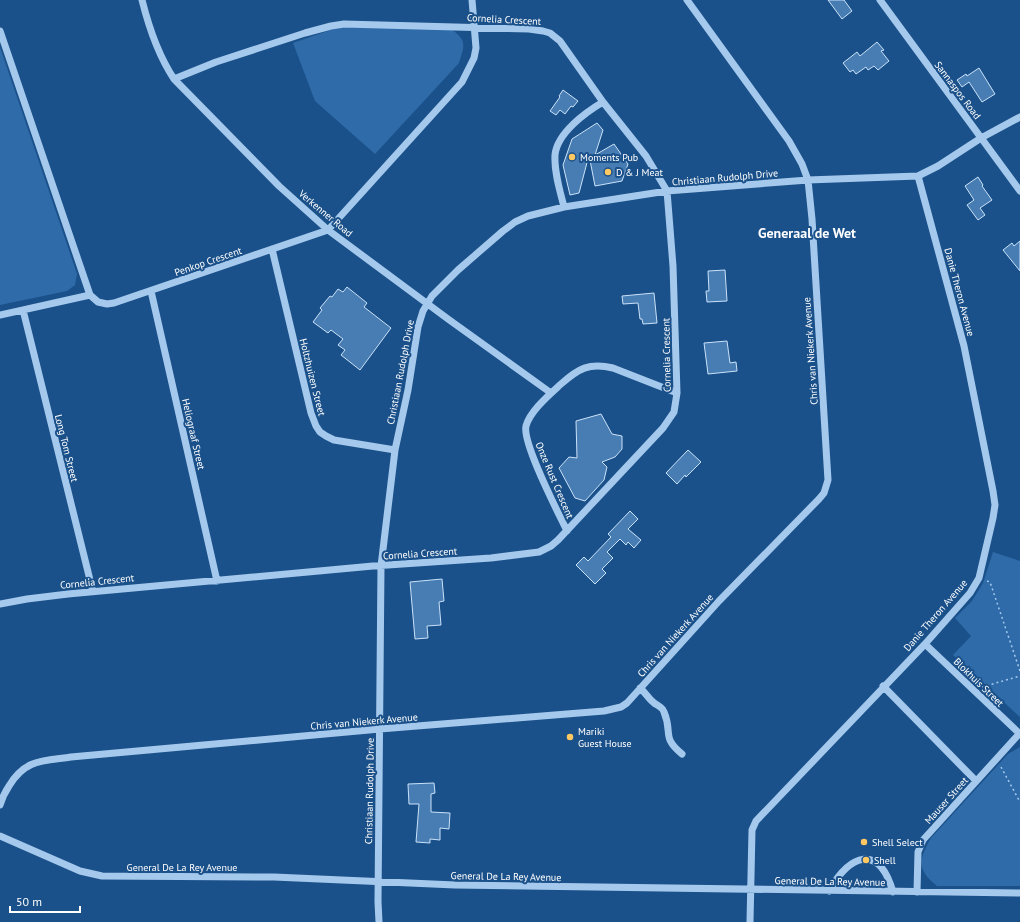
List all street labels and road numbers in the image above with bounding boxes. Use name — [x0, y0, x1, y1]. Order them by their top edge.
street label: Cornelia Crescent — [467, 11, 542, 28]
street label: Sannaspos Road — [932, 59, 984, 122]
street label: Christiaan Rudolph Drive — [671, 166, 779, 189]
street label: Verkenner Road — [295, 186, 355, 240]
street label: Penkop Crescent — [173, 244, 244, 279]
street label: Danie Theron Avenue — [941, 246, 978, 338]
street label: Chris van Niekerk Avenue — [800, 297, 821, 405]
street label: Cornelia Crescent — [659, 317, 674, 392]
street label: Christiaan Rudolph Drive — [384, 319, 417, 426]
street label: Holtzhuizen Street — [297, 337, 329, 418]
street label: Heliograaf Street — [179, 397, 208, 472]
street label: Long Tom Street — [52, 413, 81, 484]
street label: Onze Rust Crescent — [532, 440, 577, 521]
street label: Cornelia Crescent — [382, 544, 458, 563]
street label: Cornelia Crescent — [59, 571, 135, 592]
street label: Danie Theron Avenue — [901, 577, 970, 654]
street label: Chris van Niekerk Avenue — [635, 591, 716, 680]
street label: Blokhuis Street — [951, 655, 1007, 710]
street label: Chris van Niekerk Avenue — [310, 710, 418, 733]
street label: Christiaan Rudolph Drive — [362, 738, 377, 844]
street label: Mauser Street — [922, 774, 971, 827]
street label: General De La Rey Avenue — [127, 861, 237, 874]
street label: General De La Rey Avenue — [450, 869, 562, 884]
street label: General De La Rey Avenue — [774, 874, 886, 889]

